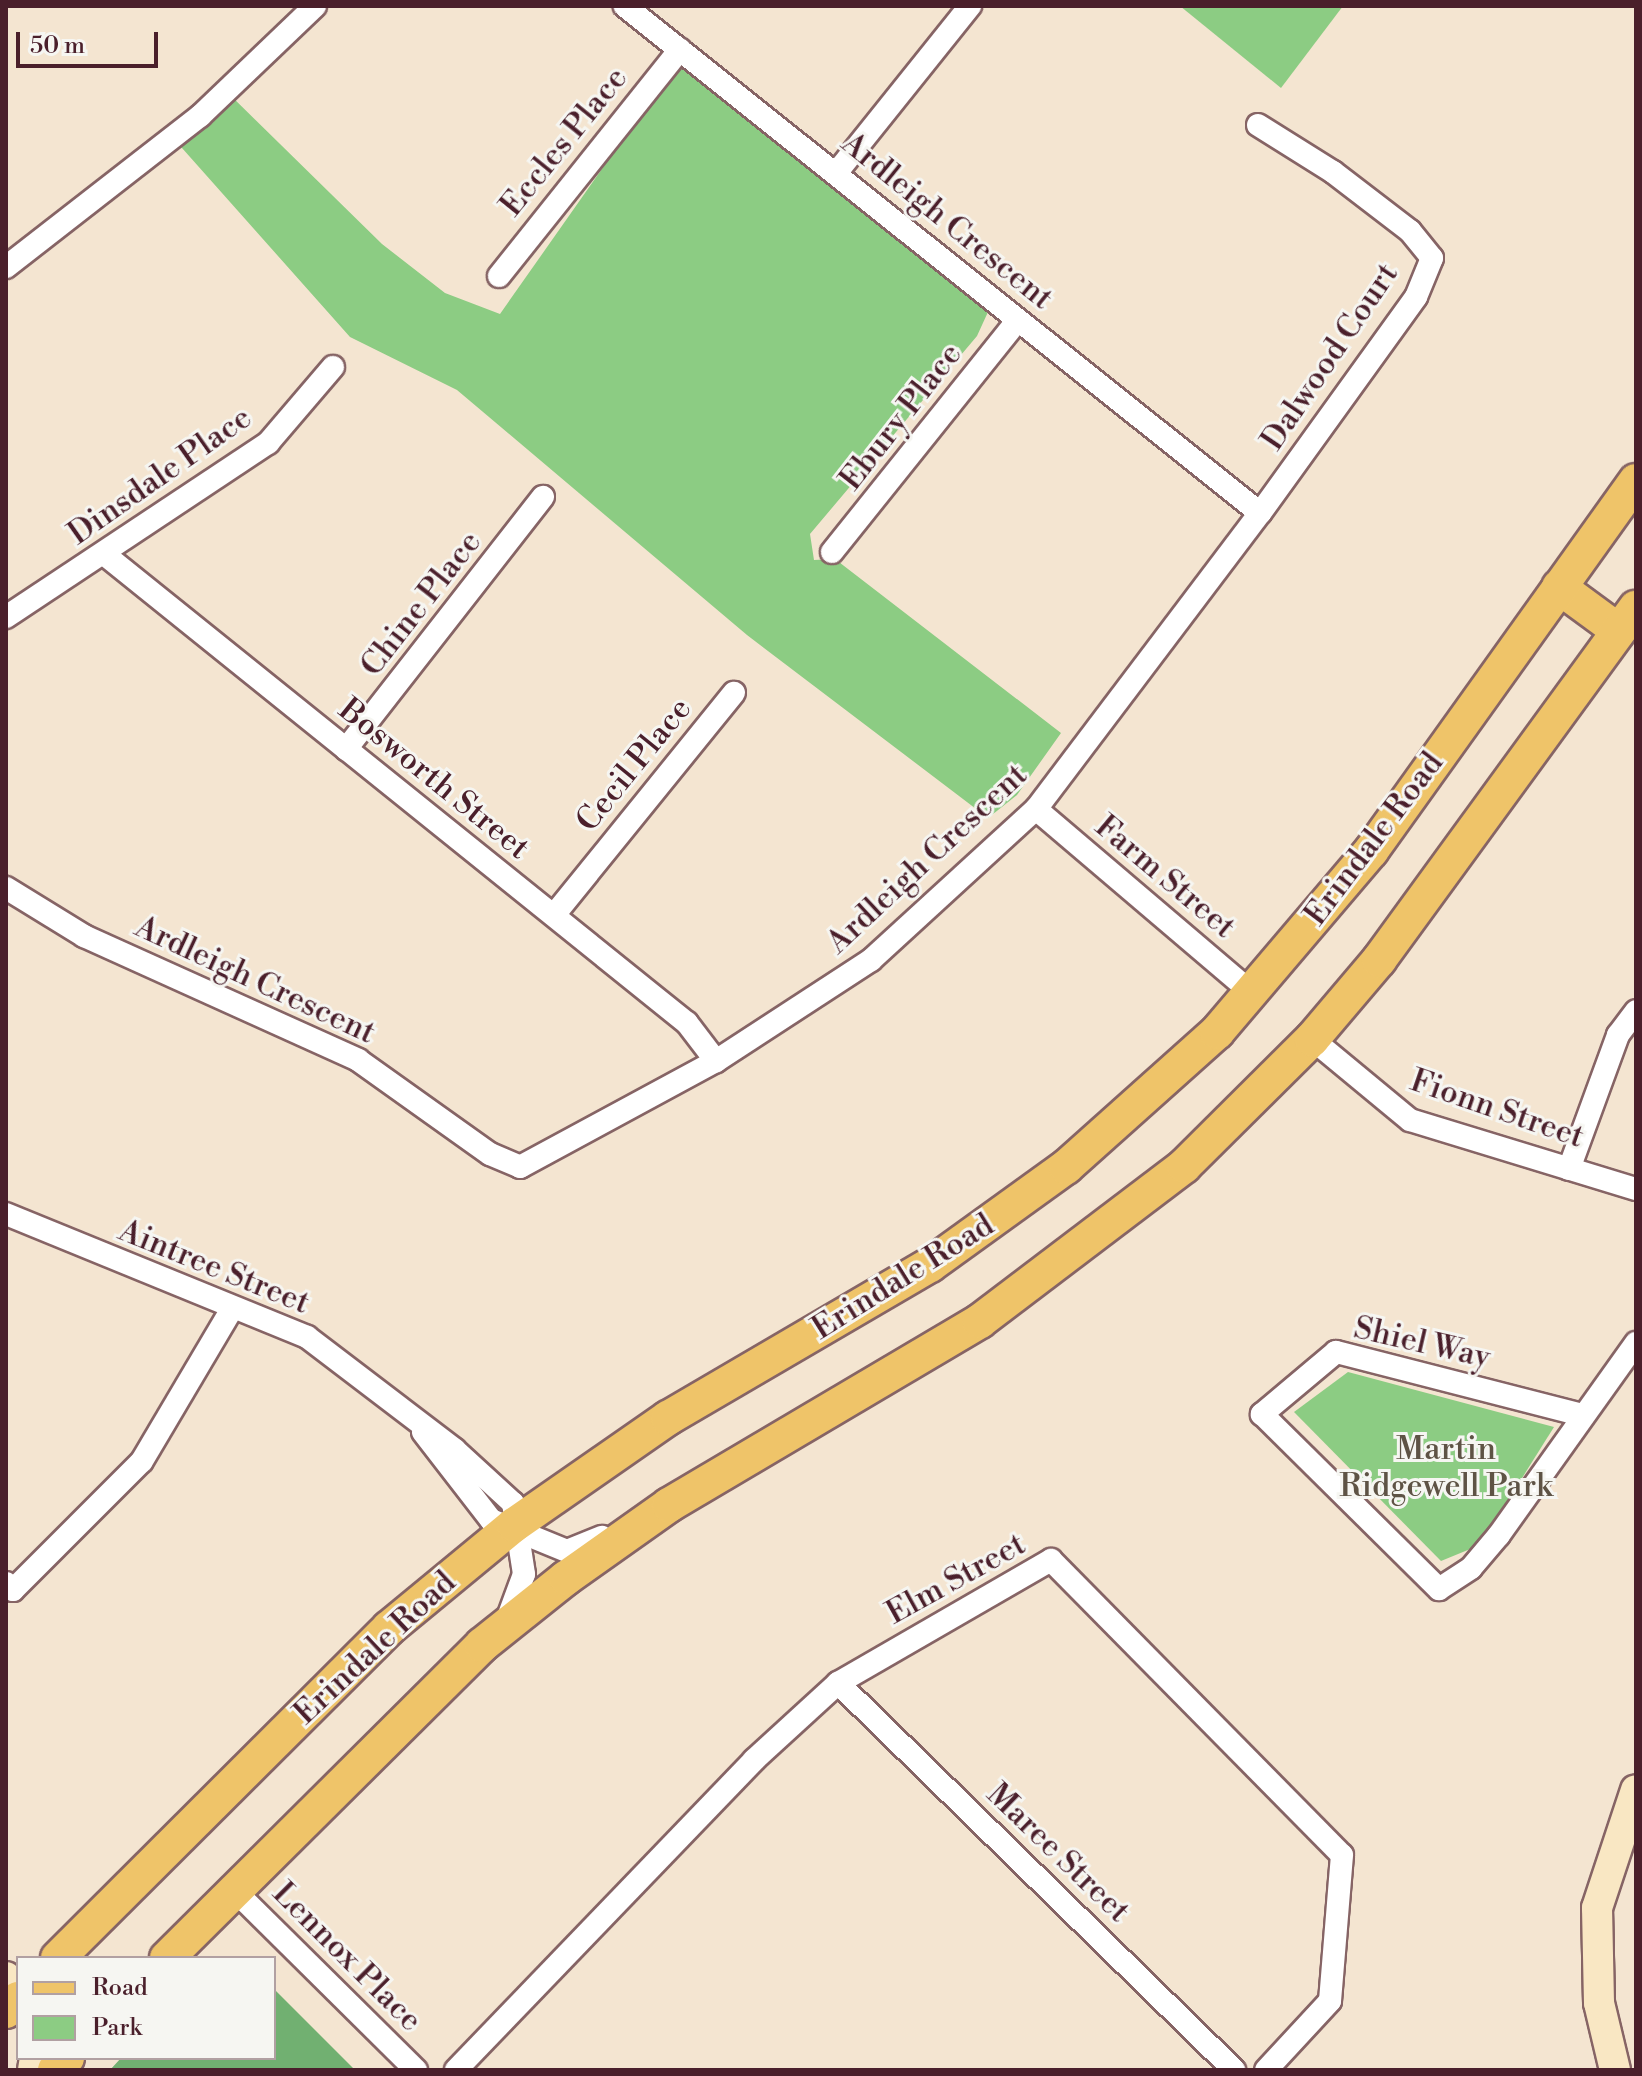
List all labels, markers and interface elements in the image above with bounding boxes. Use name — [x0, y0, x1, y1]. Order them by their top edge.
scale bar — [20, 16, 162, 66]
text: 50 m — [30, 31, 85, 61]
street label: Eccles Place — [492, 60, 636, 224]
street label: Ardleigh Crescent — [834, 124, 1060, 318]
street label: Dalwood Court — [1253, 256, 1407, 458]
street label: Ebury Place — [832, 336, 970, 498]
street label: Dinsdale Place — [61, 399, 259, 553]
street label: Chine Place — [353, 524, 489, 684]
street label: Cecil Place — [568, 690, 700, 840]
street label: Bosworth Street — [331, 691, 537, 867]
street label: Erindale Road — [1296, 745, 1452, 933]
street label: Ardleigh Crescent — [819, 756, 1035, 962]
street label: Farm Street — [1087, 807, 1243, 947]
street label: Ardleigh Crescent — [129, 908, 381, 1052]
street label: Fionn Street — [1405, 1061, 1589, 1157]
street label: Erindale Road — [805, 1206, 1001, 1348]
street label: Aintree Street — [113, 1211, 315, 1323]
street label: Shiel Way — [1350, 1309, 1494, 1377]
park label: Martin Ridgewell Park — [1339, 1431, 1553, 1506]
street label: Elm Street — [880, 1525, 1032, 1633]
street label: Erindale Road — [286, 1563, 464, 1733]
street label: Maree Street — [979, 1775, 1137, 1931]
street label: Lennox Place — [264, 1874, 430, 2040]
legend — [16, 1956, 276, 2060]
text: Road — [92, 1973, 148, 2003]
text: Park — [92, 2013, 142, 2043]

